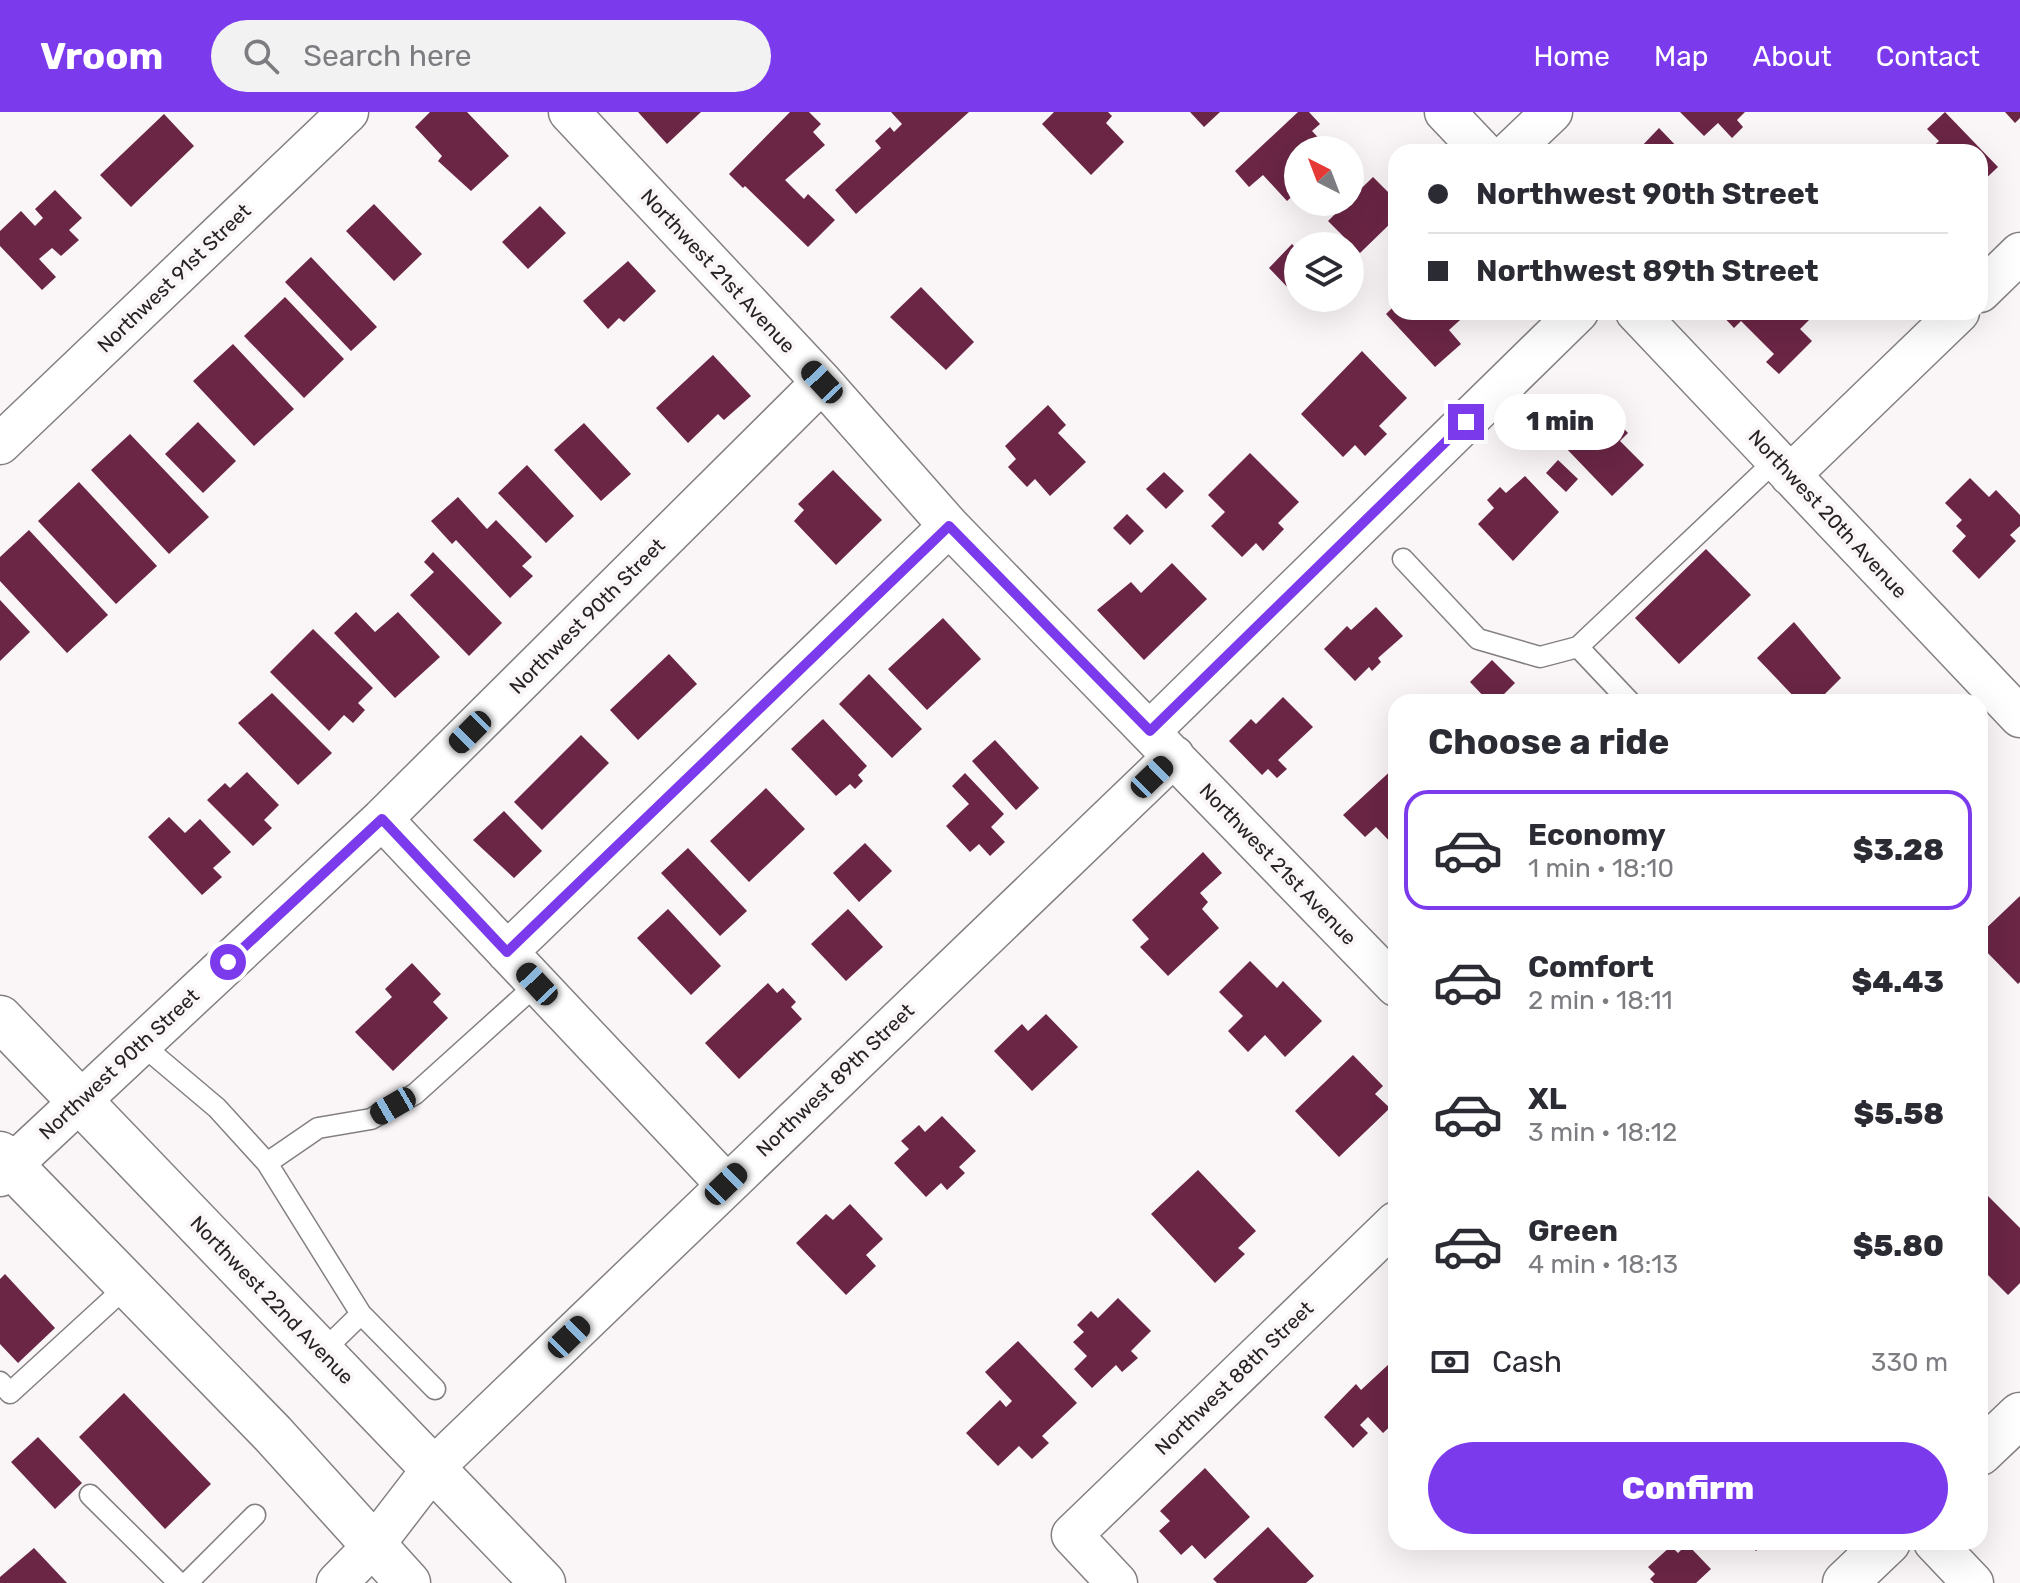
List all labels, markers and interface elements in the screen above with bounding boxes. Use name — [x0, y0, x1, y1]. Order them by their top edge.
search box — [211, 20, 771, 92]
text: Vroom — [40, 33, 163, 79]
icon: search — [239, 34, 283, 78]
text: Search here — [303, 38, 472, 74]
text: Home — [1533, 40, 1610, 73]
text: Map — [1654, 40, 1708, 73]
text: About — [1752, 40, 1832, 73]
text: Contact — [1876, 40, 1980, 73]
north arrow — [1284, 136, 1364, 216]
map controls — [1284, 136, 1364, 312]
text: Northwest 90th Street — [1476, 176, 1819, 212]
street label: Northwest 21st Avenue — [636, 184, 800, 358]
street label: Northwest 91st Street — [92, 198, 256, 357]
button: layers — [1284, 232, 1364, 312]
text: Northwest 89th Street — [1476, 253, 1819, 289]
car — [797, 356, 847, 408]
callout: 1 min — [1494, 394, 1626, 450]
route end — [1448, 404, 1484, 440]
text: 1 min — [1526, 406, 1594, 437]
street label: Northwest 20th Avenue — [1744, 425, 1912, 603]
street label: Northwest 90th Street — [504, 533, 670, 699]
car — [445, 707, 495, 757]
text: Choose a ride — [1428, 720, 1669, 763]
car — [1126, 752, 1178, 802]
street label: Northwest 21st Avenue — [1195, 778, 1361, 950]
icon: car — [1432, 814, 1504, 886]
text: Economy — [1528, 817, 1666, 853]
text: $3.28 — [1853, 832, 1944, 868]
text: 1 min · 18:10 — [1528, 853, 1674, 884]
route start — [210, 944, 246, 980]
icon: car — [1432, 946, 1504, 1018]
text: Comfort — [1528, 949, 1654, 985]
car — [512, 958, 562, 1010]
text: $4.43 — [1852, 964, 1944, 1000]
street label: Northwest 90th Street — [34, 983, 204, 1144]
text: 2 min · 18:11 — [1528, 985, 1673, 1016]
street label: Northwest 89th Street — [751, 998, 919, 1162]
icon: car — [1432, 1078, 1504, 1150]
text: XL — [1528, 1081, 1567, 1117]
car — [366, 1084, 420, 1128]
text: $5.58 — [1854, 1096, 1944, 1132]
text: 3 min · 18:12 — [1528, 1117, 1677, 1148]
car — [700, 1159, 752, 1209]
icon: car — [1432, 1210, 1504, 1282]
street label: Northwest 22nd Avenue — [185, 1211, 359, 1389]
text: Green — [1528, 1213, 1618, 1249]
text: $5.80 — [1853, 1228, 1944, 1264]
text: 4 min · 18:13 — [1528, 1249, 1678, 1280]
street label: Northwest 88th Street — [1150, 1296, 1318, 1460]
car — [543, 1312, 595, 1362]
icon: cash — [1428, 1340, 1472, 1384]
text: Cash — [1492, 1344, 1562, 1380]
text: 330 m — [1871, 1347, 1948, 1378]
button: Confirm — [1428, 1442, 1948, 1534]

